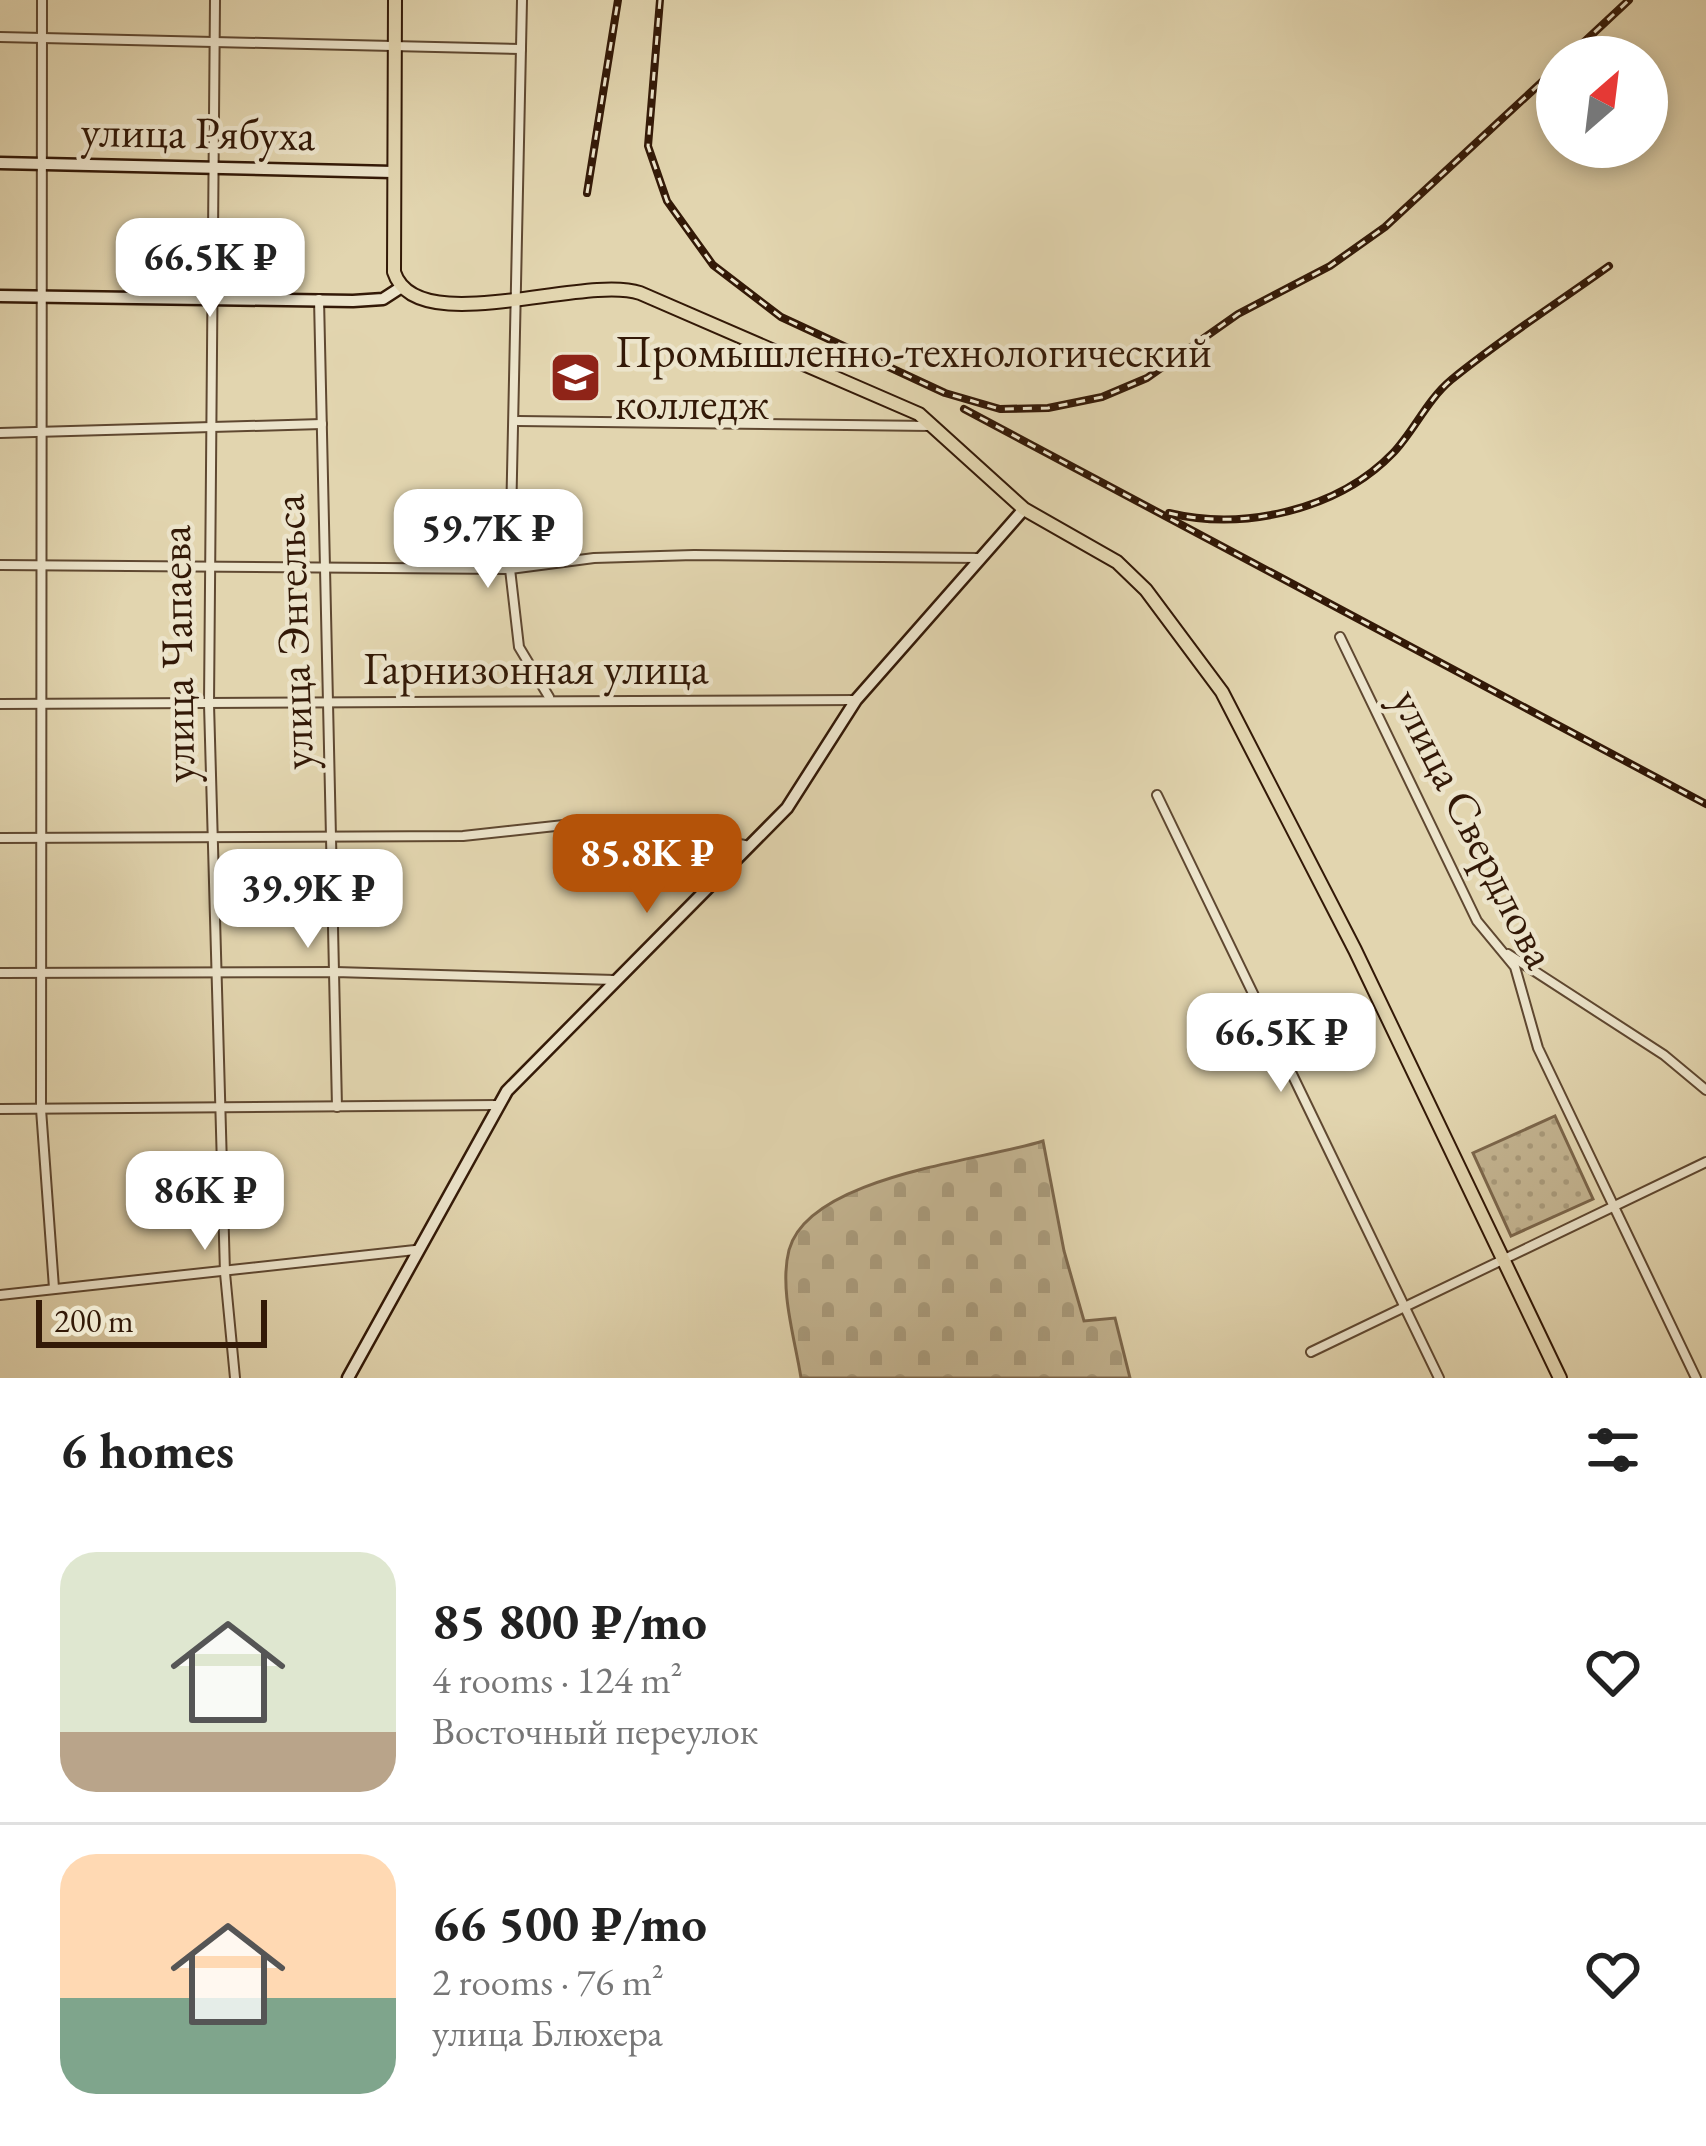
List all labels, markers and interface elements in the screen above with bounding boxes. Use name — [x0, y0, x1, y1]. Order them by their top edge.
north arrow — [1536, 36, 1668, 168]
map controls — [1536, 36, 1668, 168]
street label: улица Рябуха — [80, 101, 316, 163]
pin: 66.5K ₽ — [99, 218, 321, 320]
text: 66.5K ₽ — [143, 231, 277, 282]
place label: Промышленно-технологический колледж — [615, 322, 1212, 432]
school or university icon: Промышленно-технологический колледж — [548, 349, 604, 405]
pin: 59.7K ₽ — [377, 489, 599, 591]
street label: улица Энгельса — [258, 493, 326, 771]
text: 59.7K ₽ — [421, 502, 555, 553]
street label: улица Чапаева — [145, 525, 207, 783]
street label: Гарнизонная улица — [363, 639, 709, 697]
street label: улица Свердлова — [1380, 678, 1570, 978]
pin: 85.8K ₽ — [536, 814, 758, 916]
text: 85.8K ₽ — [580, 827, 714, 878]
pin: 39.9K ₽ — [197, 849, 419, 951]
text: 39.9K ₽ — [241, 862, 375, 913]
pin: 66.5K ₽ — [1170, 993, 1392, 1095]
text: 66.5K ₽ — [1214, 1006, 1348, 1057]
pin: 86K ₽ — [121, 1151, 289, 1253]
text: 86K ₽ — [153, 1164, 257, 1215]
scale bar — [36, 1294, 267, 1347]
text: 200 m — [54, 1299, 134, 1342]
text: 6 homes — [60, 1417, 234, 1483]
icon: filters — [1580, 1417, 1646, 1483]
text: 85 800 ₽/mo — [432, 1588, 707, 1654]
icon: home — [156, 1600, 300, 1744]
icon: heart — [1580, 1639, 1646, 1705]
text: 4 rooms · 124 m² — [432, 1654, 683, 1705]
text: Восточный переулок — [432, 1705, 758, 1756]
text: 66 500 ₽/mo — [432, 1890, 707, 1956]
icon: home — [156, 1902, 300, 2046]
icon: heart — [1580, 1941, 1646, 2007]
text: 2 rooms · 76 m² — [432, 1956, 664, 2007]
text: улица Блюхера — [432, 2007, 663, 2058]

